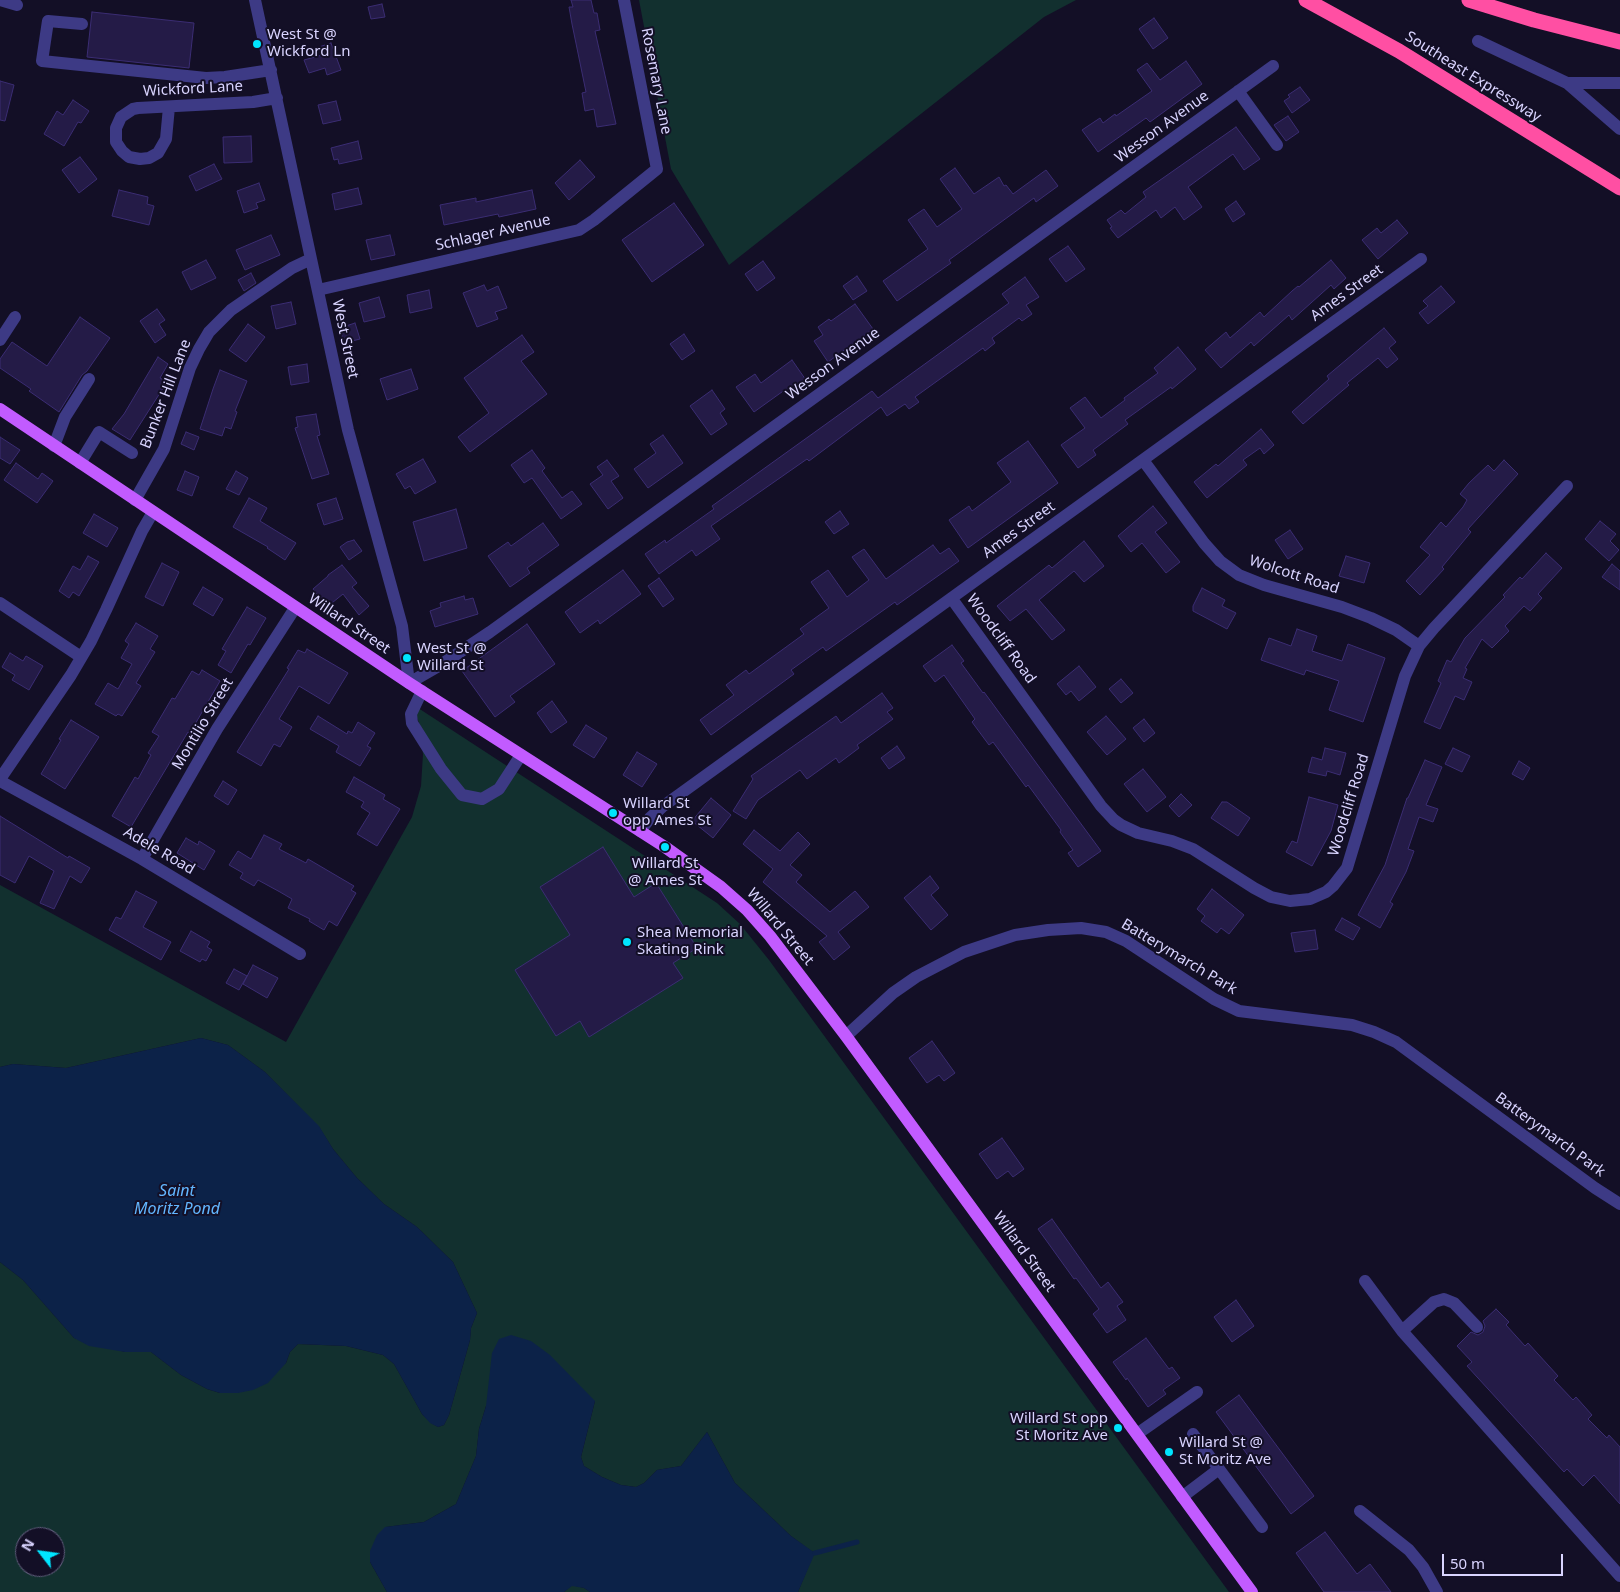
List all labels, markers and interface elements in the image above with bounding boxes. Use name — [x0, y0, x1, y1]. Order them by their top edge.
place label: West St @ Wickford Ln — [267, 26, 350, 61]
street label: Rosemary Lane — [637, 26, 675, 136]
street label: Southeast Expressway — [1402, 28, 1544, 126]
marker: West St @ Wickford Ln — [251, 38, 263, 50]
street label: Wickford Lane — [142, 77, 244, 101]
street label: Wesson Avenue — [1112, 87, 1212, 167]
street label: Schlager Avenue — [434, 211, 552, 255]
street label: Ames Street — [1307, 261, 1387, 325]
street label: West Street — [328, 298, 362, 380]
street label: Wesson Avenue — [783, 324, 883, 404]
street label: Bunker Hill Lane — [137, 337, 195, 451]
street label: Ames Street — [979, 498, 1059, 562]
street label: Wolcott Road — [1247, 552, 1341, 598]
street label: Willard Street — [305, 590, 393, 658]
street label: Woodcliff Road — [962, 591, 1040, 687]
place label: West St @ Willard St — [417, 640, 487, 675]
marker: West St @ Willard St — [401, 652, 413, 664]
street label: Montilio Street — [169, 675, 237, 773]
street label: Woodcliff Road — [1325, 752, 1373, 858]
place label: Willard St opp Ames St — [623, 795, 711, 830]
marker: Willard St opp Ames St — [607, 807, 619, 819]
street label: Adele Road — [120, 823, 198, 879]
marker: Willard St @ Ames St — [659, 841, 671, 853]
place label: Willard St @ Ames St — [628, 855, 702, 890]
street label: Willard Street — [743, 885, 817, 969]
street label: Batterymarch Park — [1118, 915, 1240, 999]
place label: Shea Memorial Skating Rink — [637, 924, 743, 959]
marker: Shea Memorial Skating Rink — [621, 936, 633, 948]
street label: Batterymarch Park — [1491, 1089, 1609, 1181]
water label: Saint Moritz Pond — [134, 1181, 220, 1219]
street label: Willard Street — [989, 1208, 1059, 1296]
place label: Willard St opp St Moritz Ave — [1010, 1410, 1108, 1445]
marker: Willard St opp St Moritz Ave — [1112, 1422, 1124, 1434]
place label: Willard St @ St Moritz Ave — [1179, 1434, 1271, 1469]
marker: Willard St @ St Moritz Ave — [1163, 1446, 1175, 1458]
north arrow — [15, 1527, 65, 1577]
text: N — [16, 1535, 39, 1554]
scale bar — [1445, 1544, 1566, 1576]
text: 50 m — [1450, 1553, 1485, 1573]

